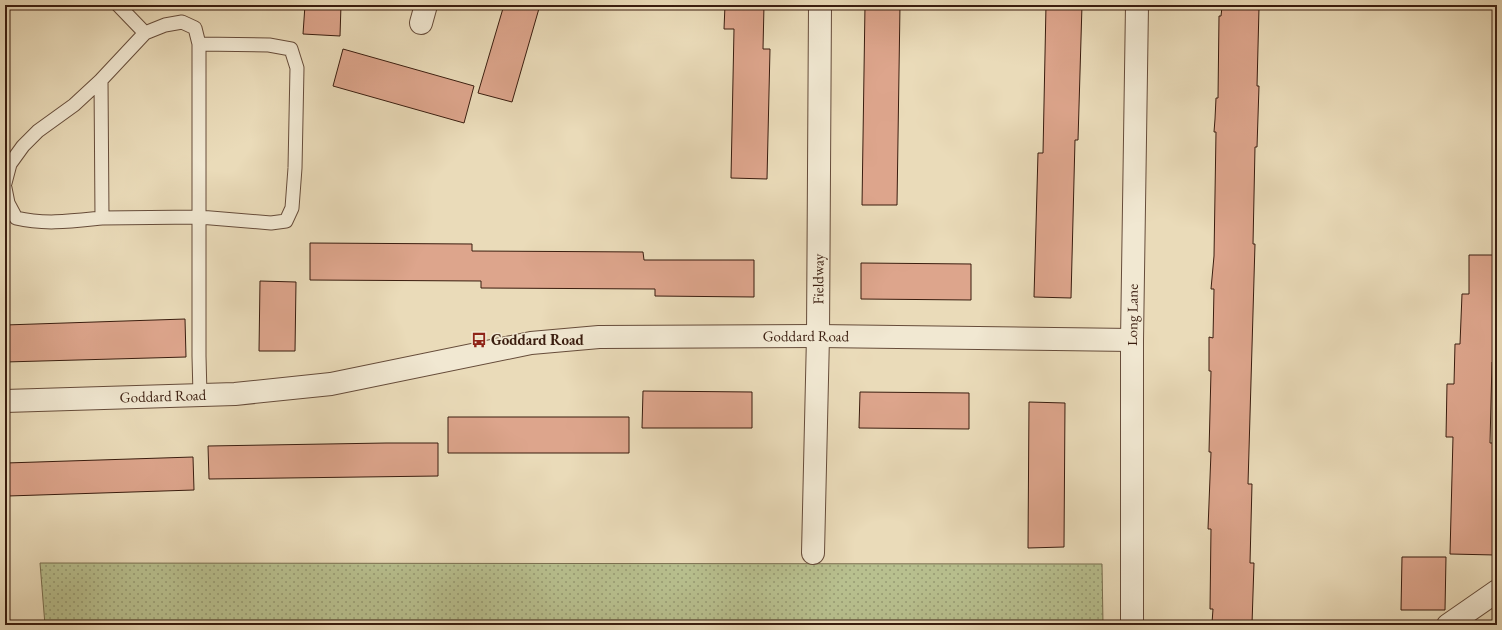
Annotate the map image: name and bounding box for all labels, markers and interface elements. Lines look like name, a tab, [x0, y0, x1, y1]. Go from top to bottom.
street label: Fieldway	[808, 253, 828, 305]
street label: Long Lane	[1122, 284, 1142, 346]
street label: Goddard Road	[763, 326, 850, 345]
place label: Goddard Road	[491, 330, 585, 349]
bus stop icon: Goddard Road	[470, 331, 488, 349]
street label: Goddard Road	[119, 385, 207, 407]

